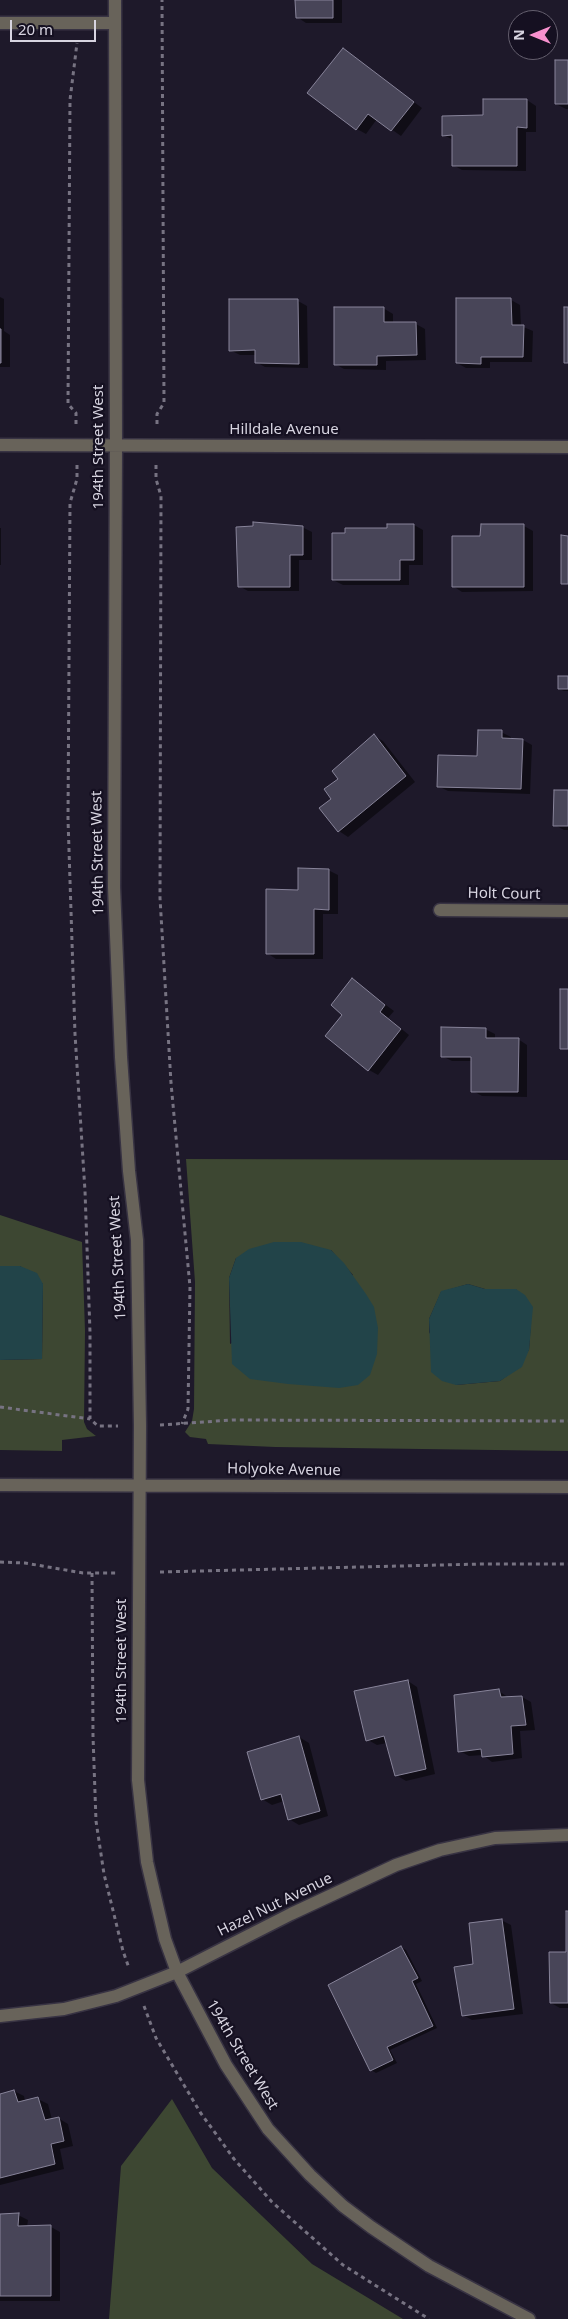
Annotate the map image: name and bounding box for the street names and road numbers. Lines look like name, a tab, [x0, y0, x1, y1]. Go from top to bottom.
street label: 194th Street West	[90, 385, 108, 509]
street label: Hilldale Avenue	[229, 421, 339, 439]
street label: 194th Street West	[88, 790, 108, 916]
street label: Holt Court	[467, 884, 541, 904]
street label: 194th Street West	[106, 1195, 130, 1321]
street label: Holyoke Avenue	[227, 1460, 341, 1480]
street label: 194th Street West	[113, 1599, 131, 1723]
street label: Hazel Nut Avenue	[215, 1869, 335, 1941]
street label: 194th Street West	[202, 1997, 282, 2113]

